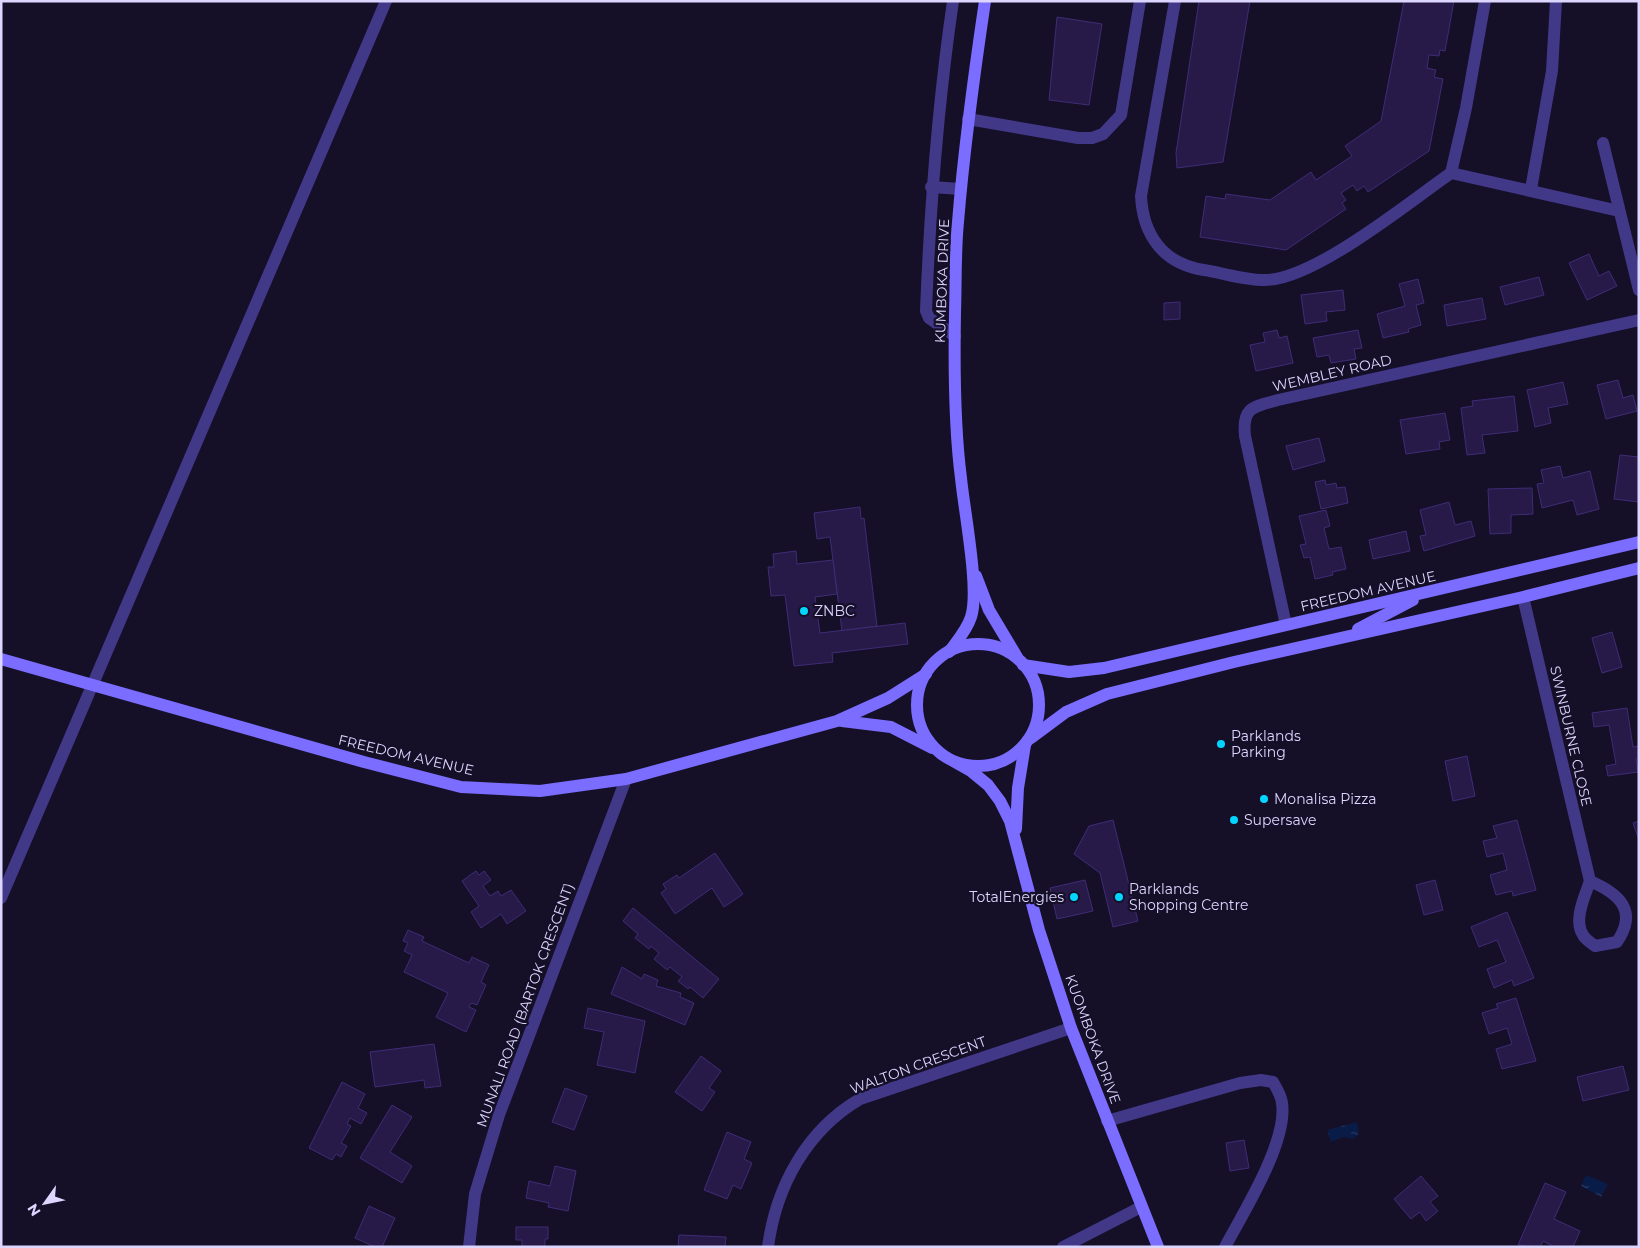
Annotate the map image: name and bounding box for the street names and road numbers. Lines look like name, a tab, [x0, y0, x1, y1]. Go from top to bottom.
street label: KUMBOKA DRIVE	[931, 218, 953, 344]
street label: WEMBLEY ROAD	[1271, 351, 1393, 395]
street label: FREEDOM AVENUE	[1299, 567, 1437, 615]
street label: SWINBURNE CLOSE	[1546, 664, 1596, 808]
street label: FREEDOM AVENUE	[337, 731, 475, 779]
street label: MUNALI ROAD (BARTOK CRESCENT)	[472, 880, 578, 1130]
street label: KUOMBOKA DRIVE	[1061, 972, 1125, 1106]
street label: WALTON CRESCENT	[847, 1032, 989, 1098]

